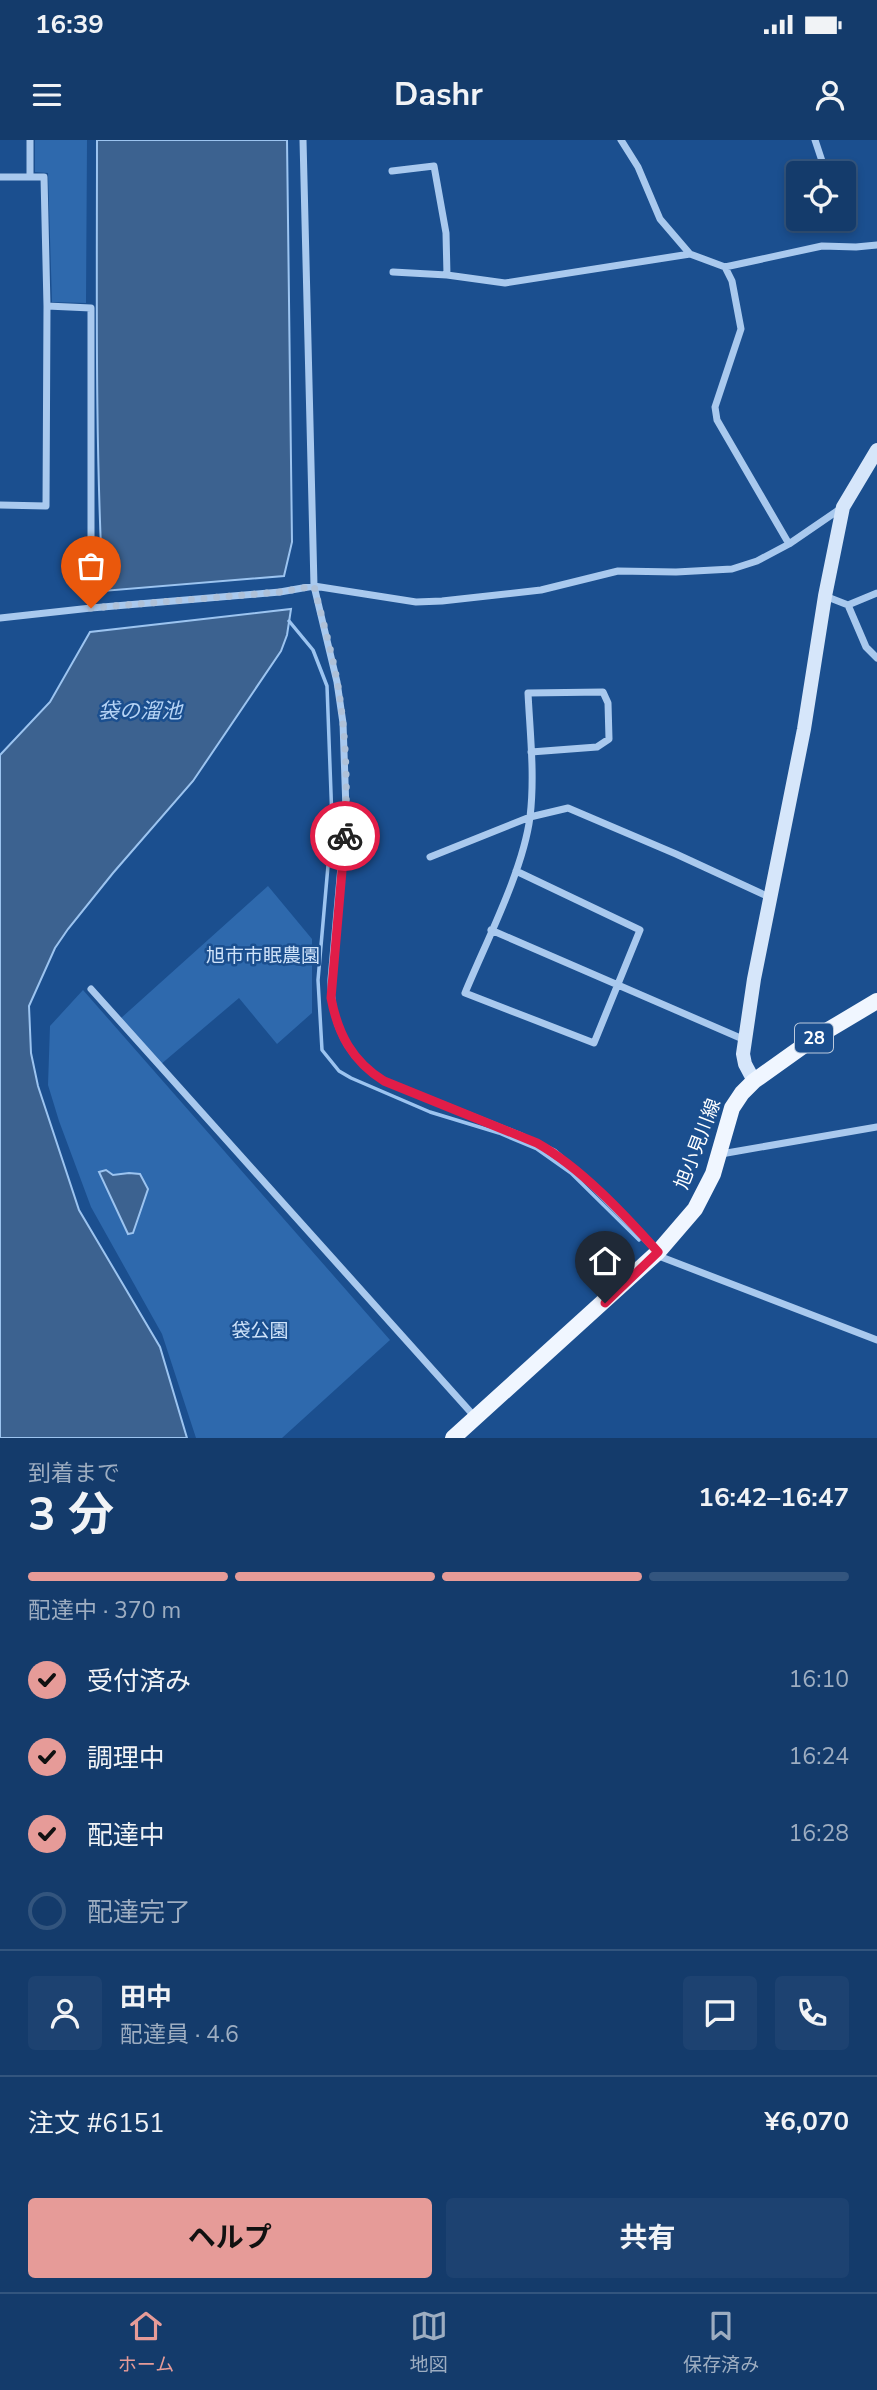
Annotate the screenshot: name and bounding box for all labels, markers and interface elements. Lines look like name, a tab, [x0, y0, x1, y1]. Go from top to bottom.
text: 16:39	[35, 7, 104, 42]
text: Dashr	[394, 73, 483, 116]
icon: menu	[28, 76, 66, 114]
icon: person	[811, 76, 849, 114]
map controls	[786, 161, 856, 231]
button: locate	[786, 161, 856, 231]
pin	[61, 536, 121, 608]
icon: bag	[72, 547, 110, 585]
water label: 袋の溜池	[98, 697, 184, 725]
courier	[310, 801, 380, 871]
icon: bike	[326, 817, 364, 855]
park label: 旭市市眠農園	[206, 943, 320, 969]
road number: 28	[795, 1024, 833, 1052]
street label: 旭小見川線	[669, 1095, 727, 1193]
pin	[575, 1231, 635, 1303]
icon: home	[586, 1242, 624, 1280]
park label: 袋公園	[231, 1318, 289, 1344]
text: 到着まで	[28, 1458, 120, 1489]
text: 16:42–16:47	[698, 1480, 849, 1515]
text: 3 分	[28, 1483, 114, 1546]
text: 配達中 · 370 m	[28, 1595, 181, 1626]
icon: check	[28, 1661, 66, 1699]
text: 受付済み	[87, 1664, 191, 1699]
text: 16:10	[789, 1664, 849, 1695]
icon: check	[28, 1738, 66, 1776]
text: 調理中	[87, 1741, 165, 1776]
text: 16:24	[789, 1741, 849, 1772]
icon: check	[28, 1815, 66, 1853]
text: 配達中	[87, 1818, 165, 1853]
text: 16:28	[789, 1818, 849, 1849]
text: 配達完了	[87, 1895, 191, 1930]
button: person	[28, 1976, 102, 2050]
button: chat	[683, 1976, 757, 2050]
button: phone	[775, 1976, 849, 2050]
text: 田中	[120, 1980, 172, 2015]
text: 配達員 · 4.6	[120, 2019, 239, 2050]
text: ¥6,070	[765, 2104, 849, 2139]
text: 注文 #6151	[28, 2106, 165, 2141]
button: ヘルプ	[28, 2198, 432, 2278]
button: 共有	[446, 2198, 849, 2278]
tab: ホーム	[118, 2307, 174, 2378]
tab: 地図	[410, 2307, 448, 2378]
tab: 保存済み	[683, 2307, 759, 2378]

